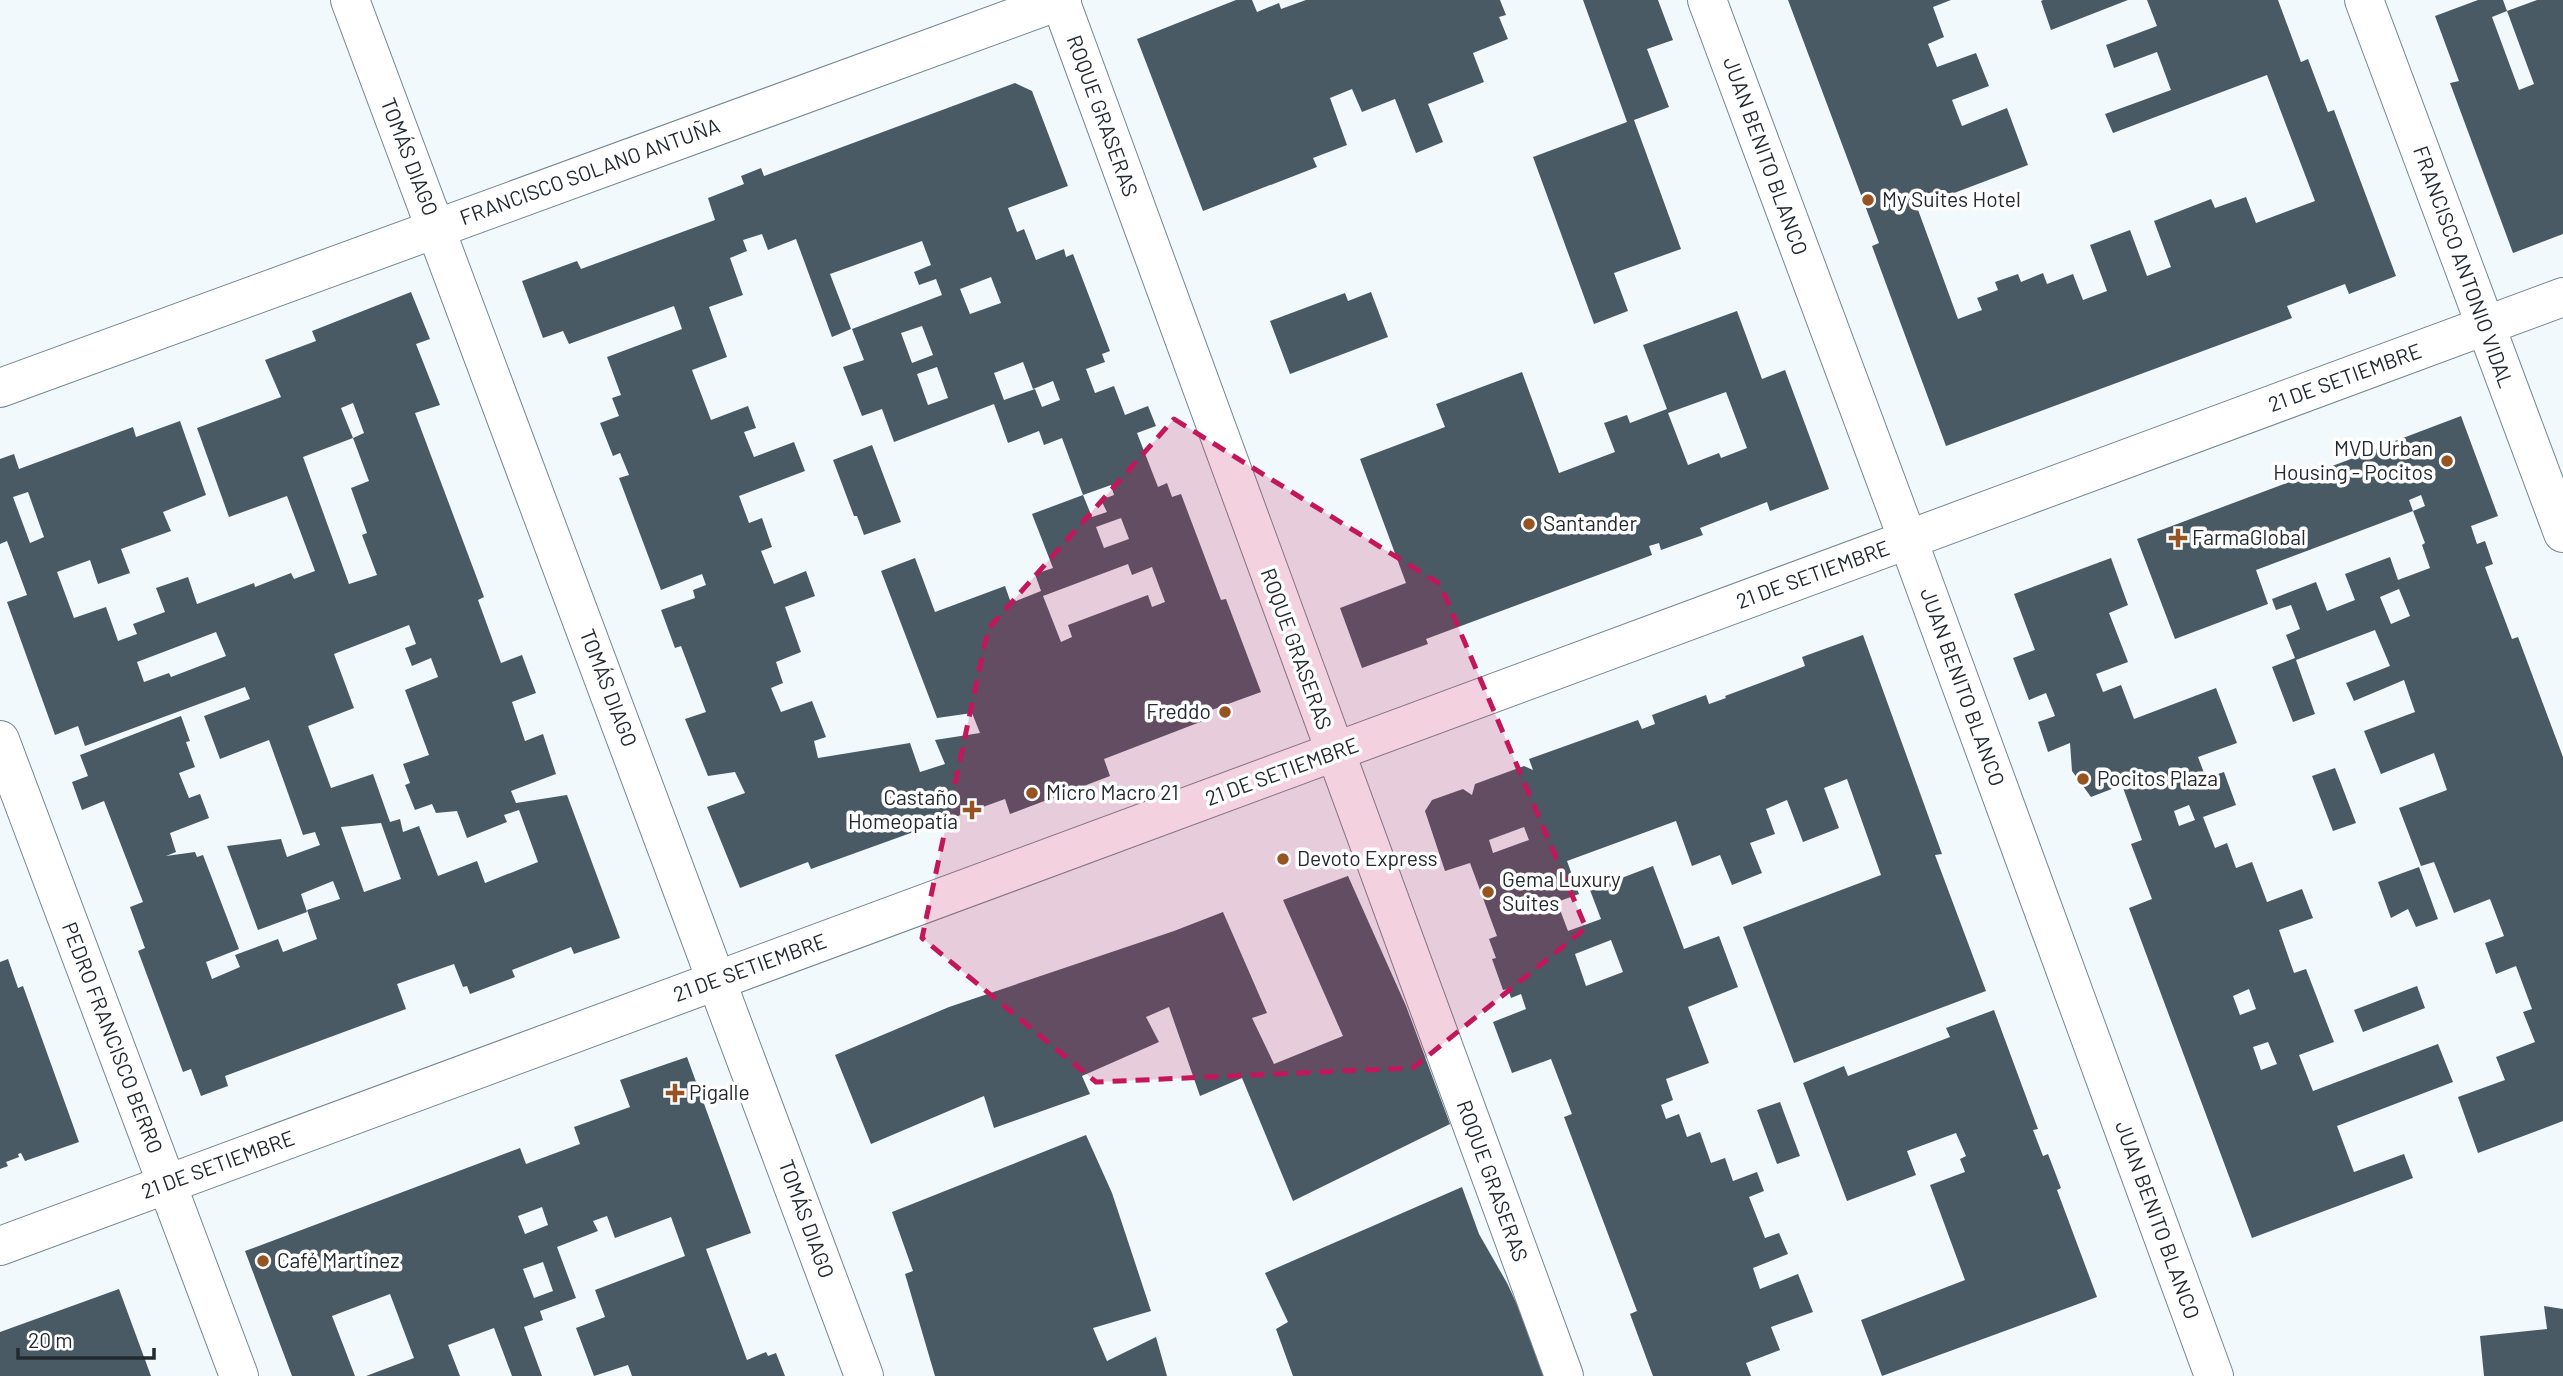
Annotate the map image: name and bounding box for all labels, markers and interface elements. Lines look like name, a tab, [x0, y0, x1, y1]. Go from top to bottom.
street label: ROQUE GRASERAS	[1063, 31, 1144, 200]
street label: JUAN BENITO BLANCO	[1719, 53, 1814, 258]
street label: TOMÁS DIAGO	[376, 94, 444, 219]
street label: FRANCISCO SOLANO ANTUÑA	[456, 112, 723, 229]
street label: FRANCISCO ANTONIO VIDAL	[2409, 142, 2520, 391]
place label: My Suites Hotel	[1882, 186, 2021, 211]
marker: My Suites Hotel	[1860, 192, 1876, 208]
street label: 21 DE SETIEMBRE	[2264, 337, 2425, 416]
place label: MVD Urban Housing - Pocitos	[2273, 435, 2433, 484]
marker: MVD Urban Housing - Pocitos	[2439, 453, 2455, 469]
place label: Santander	[1543, 510, 1637, 535]
marker: Santander	[1521, 516, 1537, 532]
place label: FarmaGlobal	[2192, 524, 2306, 549]
marker: FarmaGlobal	[2170, 530, 2186, 546]
street label: 21 DE SETIEMBRE	[1732, 534, 1893, 613]
street label: ROQUE GRASERAS	[1257, 564, 1338, 733]
street label: JUAN BENITO BLANCO	[1916, 584, 2011, 789]
street label: TOMÁS DIAGO	[575, 625, 643, 750]
place label: Freddo	[1146, 698, 1211, 723]
marker: Freddo	[1217, 704, 1233, 720]
street label: 21 DE SETIEMBRE	[1201, 731, 1362, 810]
place label: Pocitos Plaza	[2097, 765, 2218, 790]
marker: Pocitos Plaza	[2075, 771, 2091, 787]
place label: Micro Macro 21	[1046, 779, 1179, 804]
place label: Castaño Homeopatía	[848, 784, 958, 833]
marker: Micro Macro 21	[1024, 785, 1040, 801]
marker: Castaño Homeopatía	[964, 802, 980, 818]
place label: Devoto Express	[1297, 845, 1438, 870]
marker: Devoto Express	[1275, 851, 1291, 867]
place label: Gema Luxury Suites	[1502, 866, 1621, 915]
marker: Gema Luxury Suites	[1480, 884, 1496, 900]
street label: PEDRO FRANCISCO BERRO	[58, 918, 169, 1157]
street label: 21 DE SETIEMBRE	[669, 927, 830, 1006]
place label: Pigalle	[689, 1079, 750, 1104]
marker: Pigalle	[667, 1085, 683, 1101]
street label: ROQUE GRASERAS	[1453, 1096, 1534, 1265]
street label: JUAN BENITO BLANCO	[2111, 1117, 2206, 1322]
street label: 21 DE SETIEMBRE	[137, 1124, 298, 1203]
street label: TOMÁS DIAGO	[774, 1156, 840, 1281]
place label: Café Martínez	[277, 1247, 400, 1272]
marker: Café Martínez	[255, 1253, 271, 1269]
scale bar	[18, 1316, 154, 1360]
text: 20 m	[28, 1327, 73, 1352]

